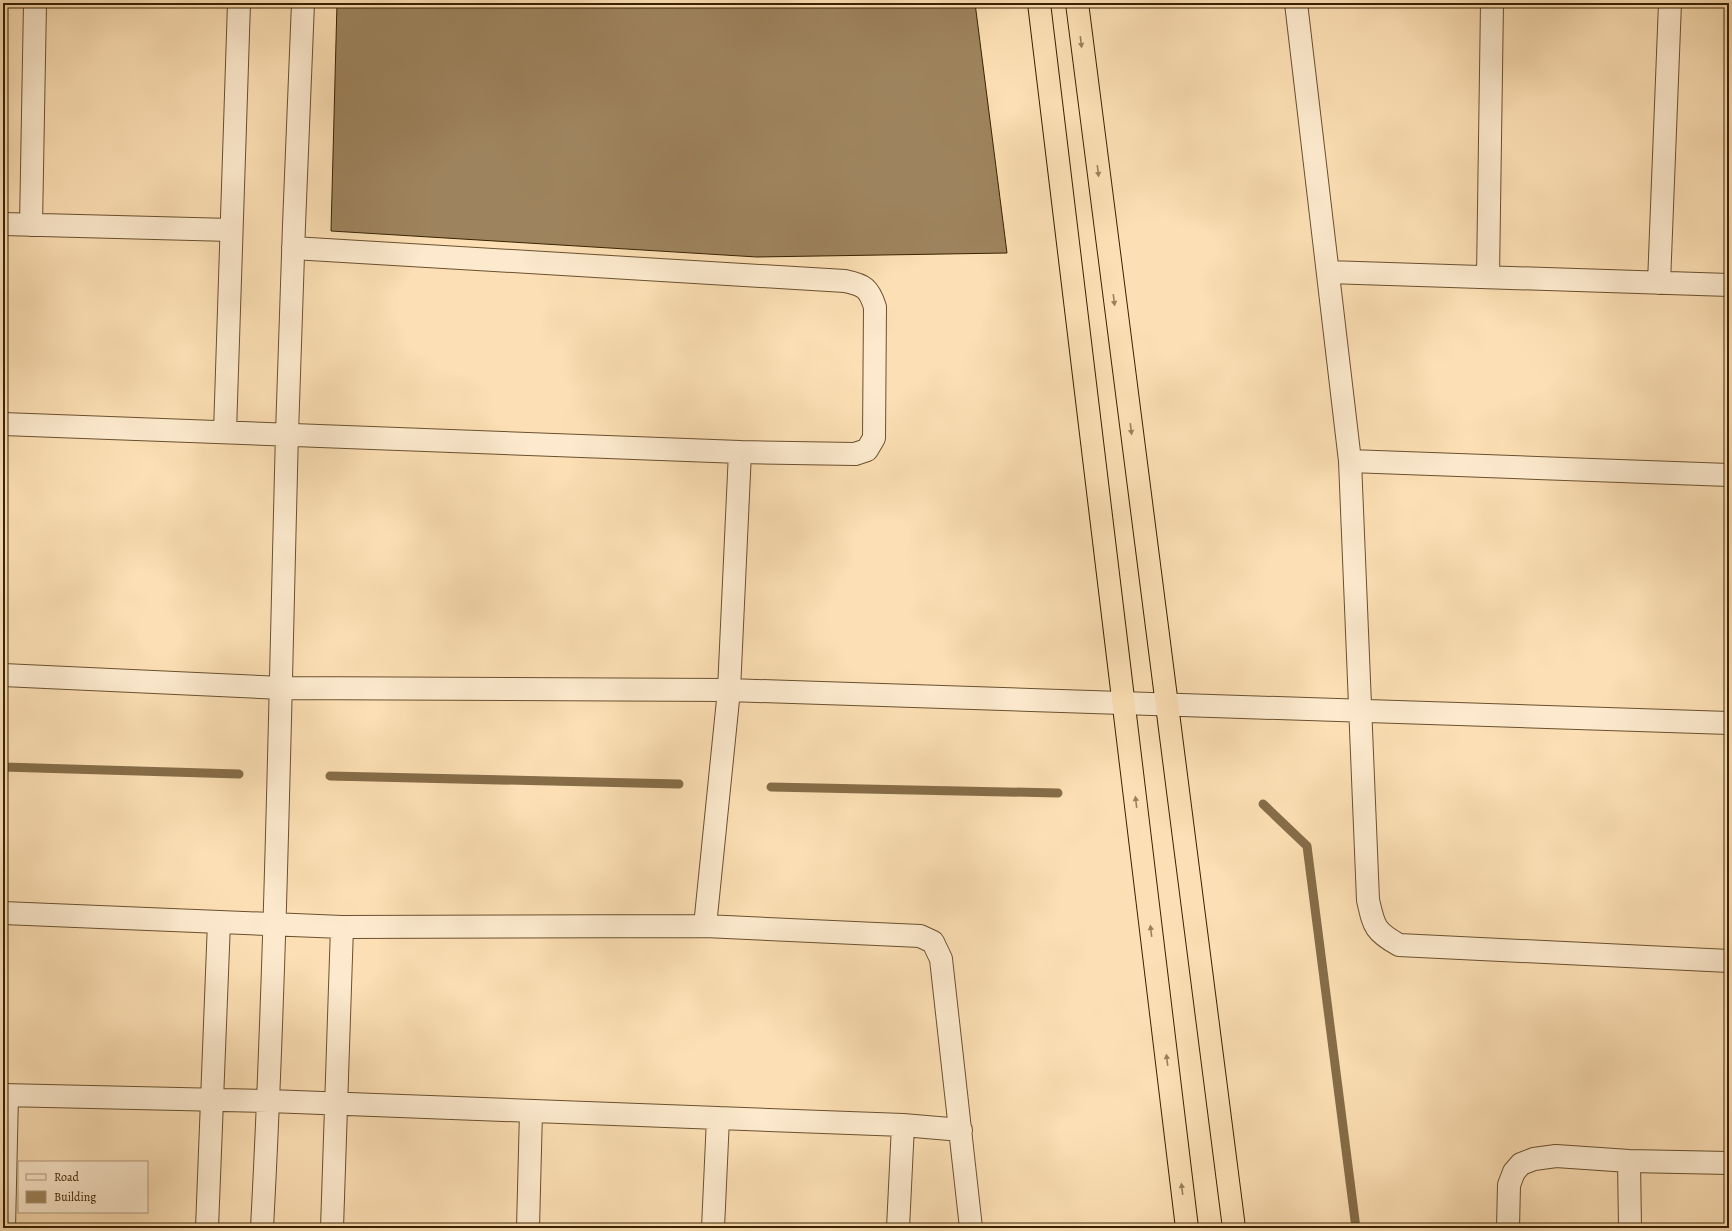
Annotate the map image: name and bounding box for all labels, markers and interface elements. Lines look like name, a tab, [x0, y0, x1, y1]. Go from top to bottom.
one-way arrow	[1078, 36, 1084, 48]
one-way arrow	[1094, 165, 1101, 177]
one-way arrow	[1111, 294, 1117, 306]
one-way arrow	[1128, 423, 1134, 435]
one-way arrow	[1133, 796, 1139, 808]
one-way arrow	[1148, 925, 1155, 937]
one-way arrow	[1164, 1054, 1170, 1066]
legend	[18, 1161, 148, 1213]
text: Road	[54, 1169, 80, 1185]
one-way arrow	[1179, 1183, 1185, 1195]
text: Building	[54, 1189, 96, 1205]

